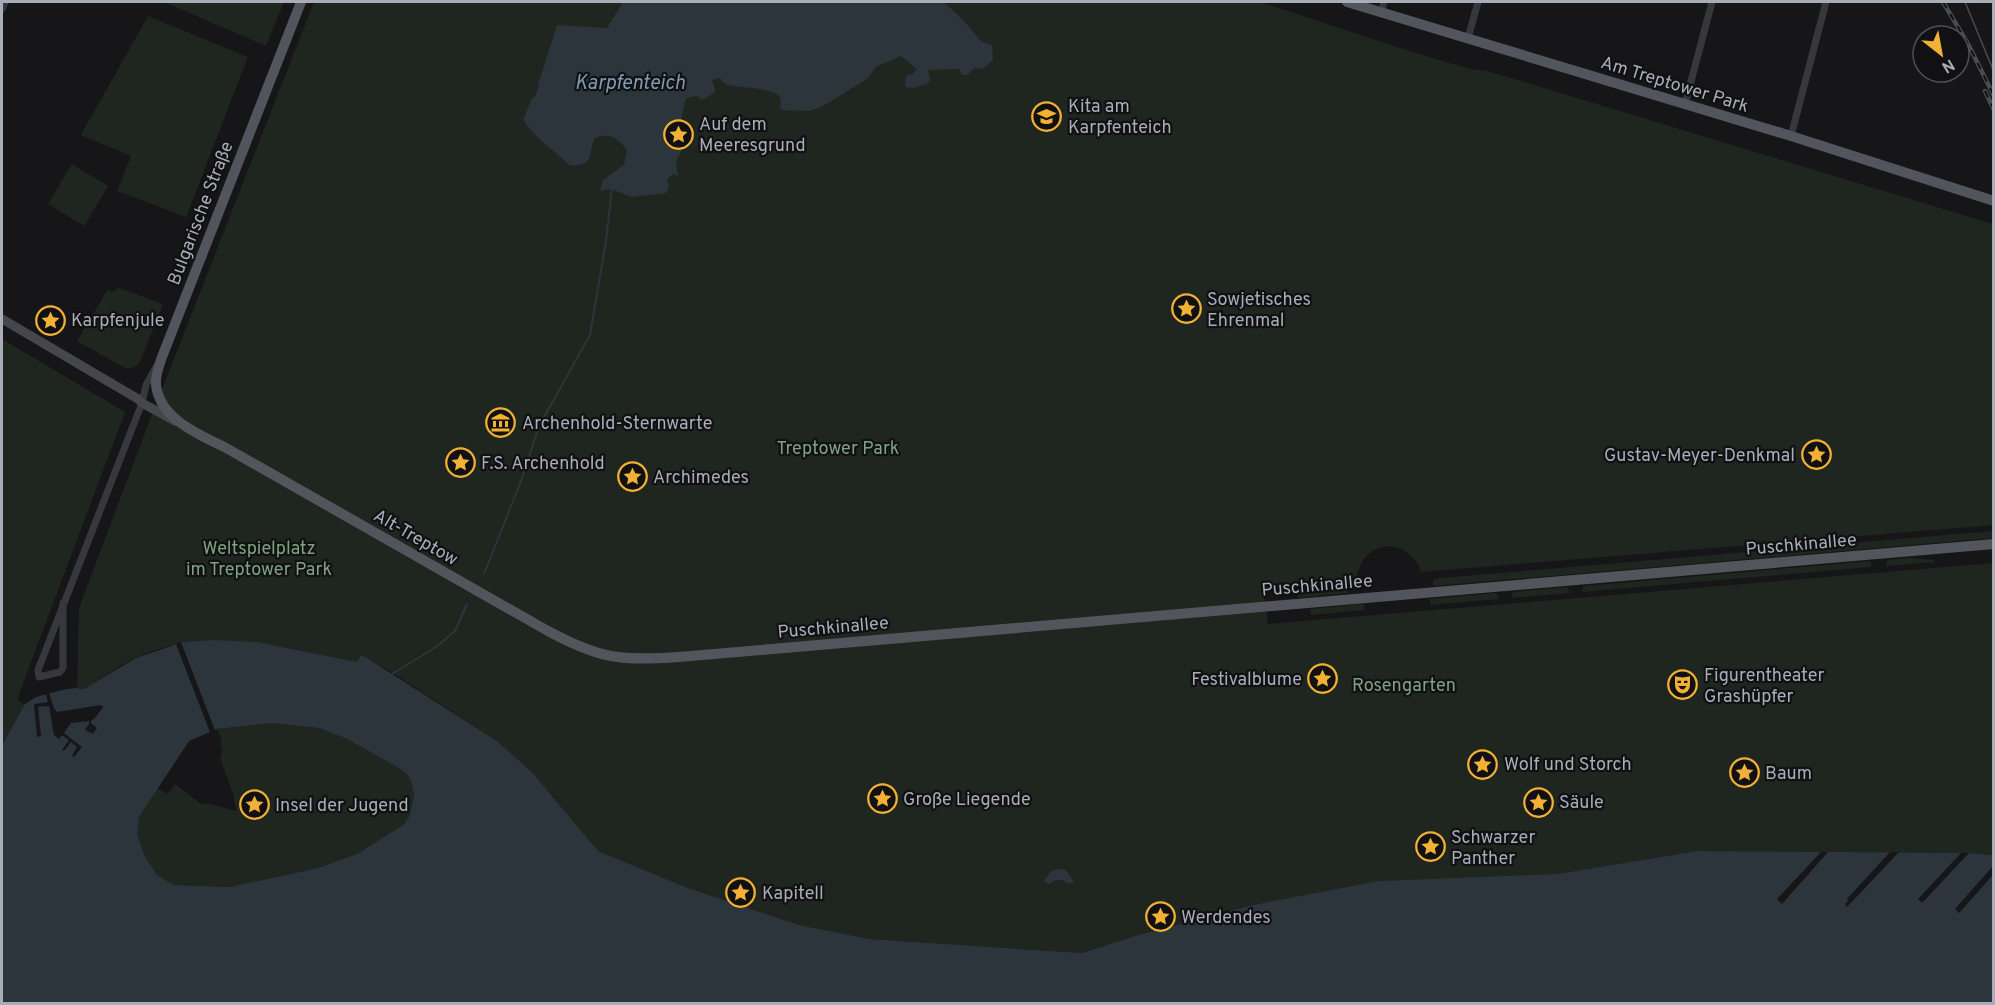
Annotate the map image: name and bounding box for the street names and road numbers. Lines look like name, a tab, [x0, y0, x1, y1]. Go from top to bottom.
street label: Am Treptower Park	[1598, 52, 1751, 119]
street label: Bulgarische Straße	[163, 138, 239, 289]
street label: Alt-Treptow	[369, 505, 462, 572]
street label: Puschkinallee	[1745, 529, 1858, 562]
street label: Puschkinallee	[1261, 570, 1374, 603]
street label: Puschkinallee	[777, 612, 890, 645]

